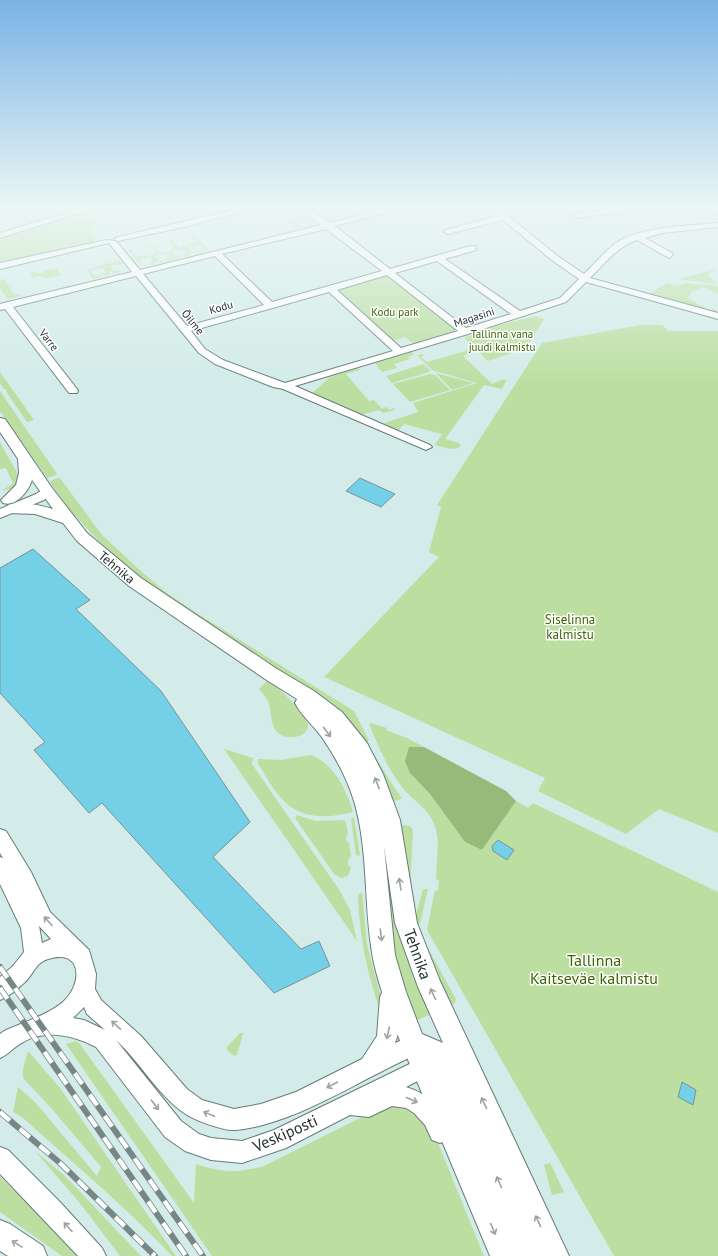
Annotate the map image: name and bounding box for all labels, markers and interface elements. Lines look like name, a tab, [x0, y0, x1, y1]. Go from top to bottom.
street label: Kodu	[208, 297, 234, 317]
street label: Magasini	[452, 304, 496, 330]
park label: Kodu park	[371, 305, 419, 319]
street label: Õilme	[179, 307, 208, 338]
street label: Varre	[35, 325, 62, 354]
park label: Tallinna vana juudi kalmistu	[469, 327, 535, 354]
street label: Tehnika	[95, 547, 138, 588]
park label: Siselinna kalmistu	[545, 611, 595, 643]
one-way arrow	[323, 726, 332, 737]
one-way arrow	[372, 778, 380, 790]
one-way arrow	[396, 878, 404, 891]
one-way arrow	[43, 916, 52, 926]
street label: Tehnika	[400, 926, 436, 982]
one-way arrow	[377, 928, 385, 941]
park label: Tallinna Kaitseväe kalmistu	[530, 950, 658, 988]
one-way arrow	[429, 988, 436, 1000]
one-way arrow	[111, 1021, 121, 1030]
one-way arrow	[384, 1026, 392, 1039]
one-way arrow	[326, 1082, 338, 1089]
one-way arrow	[405, 1097, 417, 1104]
one-way arrow	[480, 1097, 487, 1109]
one-way arrow	[151, 1099, 159, 1110]
one-way arrow	[204, 1110, 216, 1117]
street label: Veskiposti	[249, 1110, 320, 1157]
one-way arrow	[495, 1177, 502, 1189]
one-way arrow	[534, 1215, 541, 1227]
one-way arrow	[63, 1222, 73, 1232]
one-way arrow	[489, 1223, 497, 1235]
one-way arrow	[12, 1240, 23, 1248]

